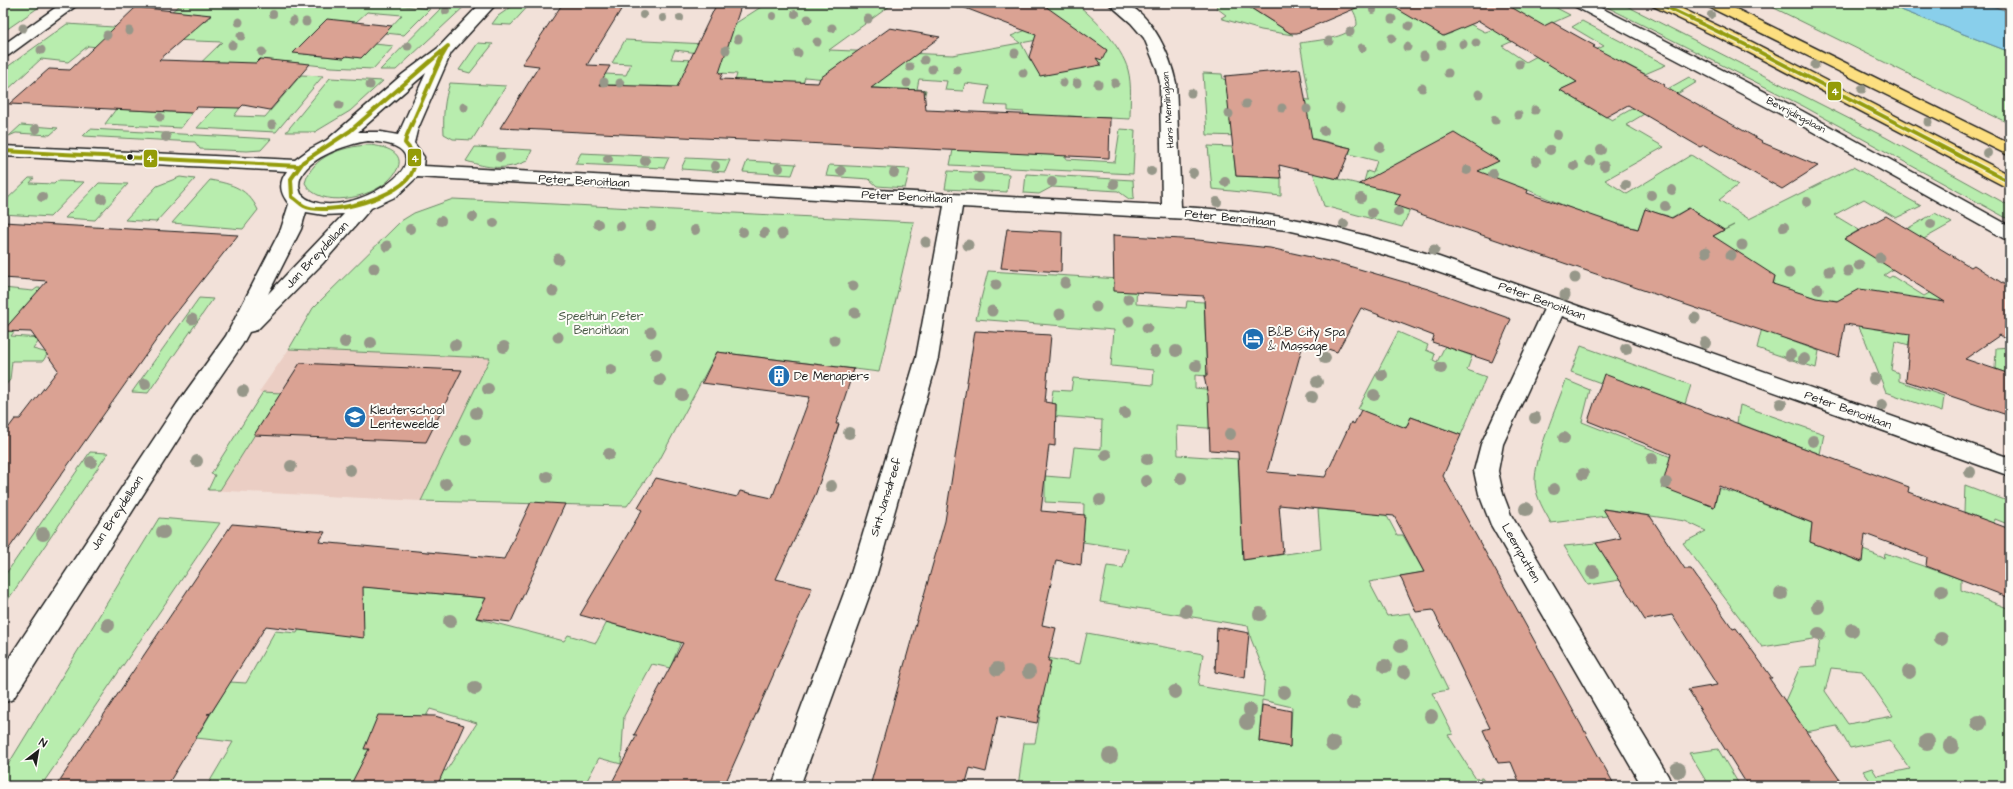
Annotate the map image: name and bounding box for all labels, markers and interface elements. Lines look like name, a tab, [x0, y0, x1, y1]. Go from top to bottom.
street label: Hans Memlinglaan	[1158, 71, 1179, 149]
line badge: 4	[1827, 81, 1842, 101]
text: 4	[1831, 84, 1839, 99]
street label: Bevrijdingslaan	[1764, 94, 1828, 137]
line badge: 4	[407, 148, 422, 167]
line badge: 4	[143, 149, 158, 168]
text: 4	[146, 151, 154, 166]
text: 4	[411, 151, 419, 166]
unlabelled marker	[125, 152, 135, 162]
street label: Peter Benoitlaan	[538, 170, 630, 192]
street label: Peter Benoitlaan	[861, 186, 953, 208]
street label: Peter Benoitlaan	[1184, 205, 1276, 231]
street label: Jan Breydellaan	[281, 218, 353, 293]
street label: Peter Benoitlaan	[1496, 277, 1588, 325]
park label: Speeltuin Peter Benoitlaan	[559, 308, 644, 339]
place label: B&B City Spa & Massage	[1268, 324, 1345, 356]
hotel icon: B&B City Spa & Massage	[1240, 326, 1266, 352]
building icon: De Menapiers	[766, 363, 792, 389]
place label: De Menapiers	[794, 368, 869, 385]
street label: Peter Benoitlaan	[1802, 386, 1894, 434]
place label: Kleuterschool Lenteweelde	[370, 402, 445, 433]
school or university icon: Kleuterschool Lenteweelde	[342, 404, 368, 430]
street label: Sint-Jansdreef	[866, 455, 906, 538]
street label: Jan Breydellaan	[86, 472, 148, 554]
street label: Leemputten	[1497, 520, 1545, 586]
north arrow	[18, 731, 58, 771]
text: N	[36, 735, 50, 751]

